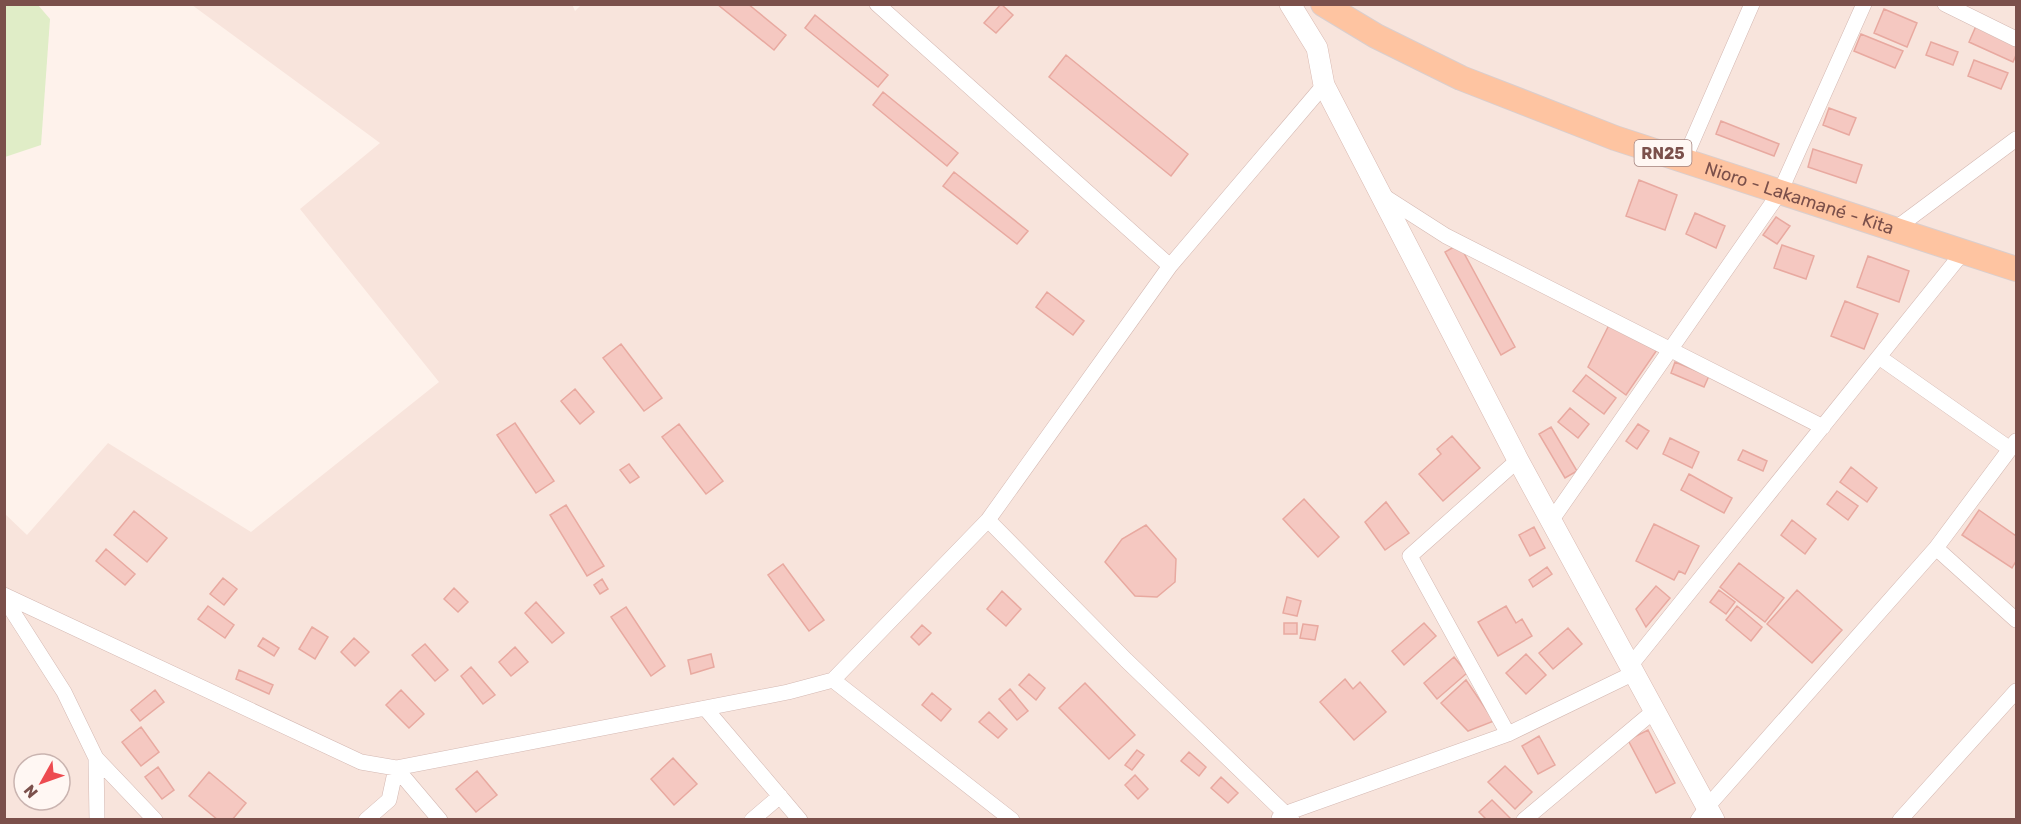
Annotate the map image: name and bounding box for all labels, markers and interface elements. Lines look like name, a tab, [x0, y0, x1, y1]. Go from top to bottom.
road number: RN25	[1634, 140, 1692, 166]
street label: Nioro - Lakamané - Kita	[1702, 157, 1897, 239]
north arrow	[12, 752, 72, 812]
text: N	[20, 781, 42, 802]

